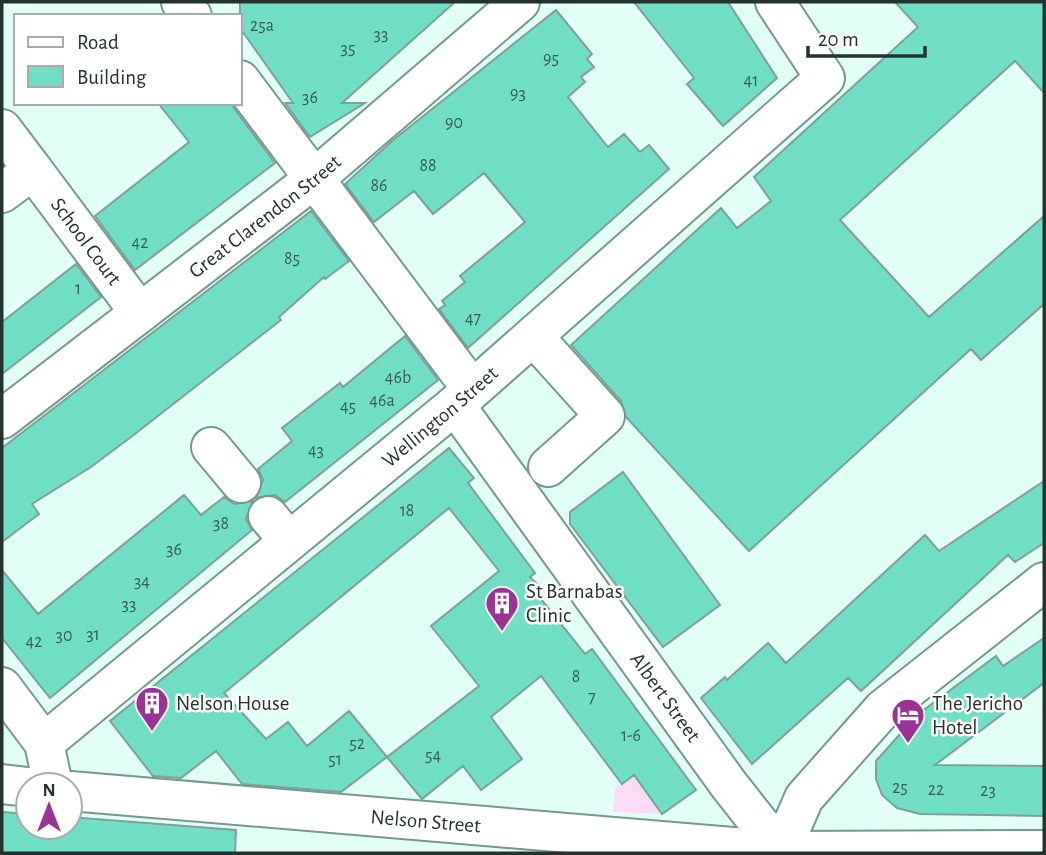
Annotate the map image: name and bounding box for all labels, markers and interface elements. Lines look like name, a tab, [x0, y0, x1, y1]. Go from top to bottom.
legend	[14, 14, 242, 105]
scale bar	[808, 14, 925, 58]
house number: 25a	[250, 17, 274, 35]
house number: 33	[374, 26, 388, 44]
text: 20 m	[818, 29, 859, 50]
text: Road	[77, 32, 119, 53]
house number: 35	[341, 40, 355, 58]
house number: 95	[543, 50, 559, 68]
text: Building	[77, 67, 147, 88]
house number: 41	[744, 72, 758, 90]
house number: 93	[510, 85, 526, 103]
house number: 36	[302, 89, 318, 107]
house number: 90	[445, 114, 463, 132]
street label: Great Clarendon Street	[185, 151, 345, 282]
house number: 88	[419, 157, 437, 175]
house number: 86	[371, 177, 388, 195]
street label: School Court	[47, 194, 125, 289]
house number: 42	[132, 234, 148, 252]
house number: 85	[284, 250, 300, 268]
house number: 1	[75, 280, 81, 298]
house number: 47	[465, 310, 481, 328]
street label: Wellington Street	[378, 362, 502, 472]
house number: 46b	[385, 369, 411, 387]
house number: 46a	[369, 392, 395, 410]
house number: 45	[340, 398, 356, 416]
house number: 43	[308, 442, 324, 460]
house number: 18	[400, 502, 414, 520]
house number: 38	[213, 515, 229, 533]
house number: 36	[166, 541, 182, 559]
house number: 34	[134, 573, 150, 591]
place label: St Barnabas Clinic	[526, 581, 622, 626]
building icon: St Barnabas Clinic	[483, 584, 521, 633]
house number: 33	[122, 596, 136, 614]
house number: 31	[86, 626, 100, 644]
house number: 30	[56, 627, 72, 645]
house number: 42	[26, 633, 42, 651]
street label: Albert Street	[626, 649, 704, 746]
house number: 8	[572, 668, 580, 686]
building icon: Nelson House	[133, 684, 171, 733]
house number: 7	[588, 689, 596, 707]
place label: Nelson House	[176, 693, 289, 714]
place label: The Jericho Hotel	[932, 693, 1023, 738]
hotel icon: The Jericho Hotel	[889, 696, 927, 745]
house number: 1-6	[621, 727, 641, 745]
house number: 52	[349, 735, 365, 753]
house number: 54	[425, 747, 441, 765]
house number: 51	[328, 751, 342, 769]
north arrow	[14, 771, 84, 841]
house number: 25	[892, 779, 908, 797]
text: N	[42, 781, 56, 800]
house number: 22	[928, 781, 944, 799]
house number: 23	[980, 782, 996, 800]
street label: Nelson Street	[370, 806, 482, 837]

